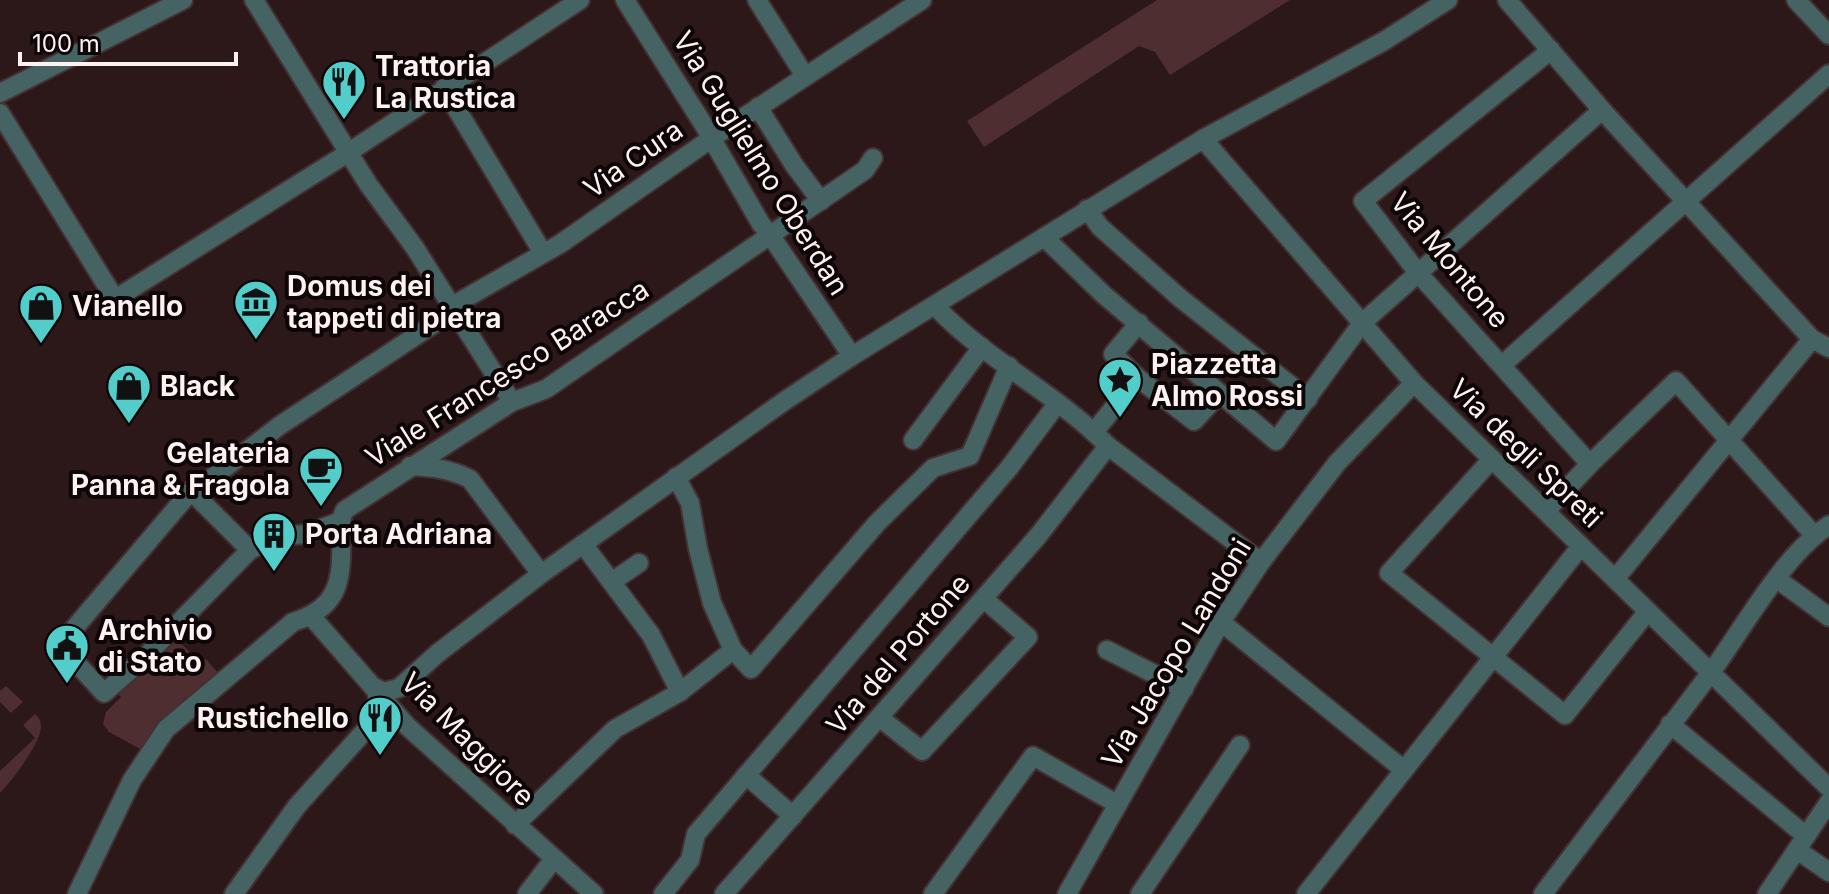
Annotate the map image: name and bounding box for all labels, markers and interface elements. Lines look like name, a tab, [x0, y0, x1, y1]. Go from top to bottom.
scale bar	[20, 16, 236, 66]
street label: Via Guglielmo Oberdan	[666, 25, 856, 301]
text: 100 m	[32, 29, 100, 58]
place label: Trattoria La Rustica	[375, 49, 516, 115]
restaurant icon: Trattoria La Rustica	[320, 58, 368, 121]
street label: Via Cura	[577, 113, 689, 205]
street label: Via Montone	[1383, 185, 1517, 335]
place label: Domus dei tappeti di pietra	[287, 269, 501, 335]
street label: Viale Francesco Baracca	[359, 272, 655, 474]
museum icon: Domus dei tappeti di pietra	[232, 278, 280, 341]
shop icon: Vianello	[17, 282, 65, 345]
place label: Vianello	[72, 289, 183, 323]
place label: Piazzetta Almo Rossi	[1151, 347, 1303, 413]
place icon: Piazzetta Almo Rossi	[1096, 356, 1144, 419]
shop icon: Black	[105, 362, 153, 425]
place label: Black	[160, 369, 236, 403]
street label: Via degli Spreti	[1443, 372, 1609, 534]
place label: Gelateria Panna & Fragola	[71, 436, 290, 502]
cafe icon: Gelateria Panna & Fragola	[297, 445, 345, 508]
building icon: Porta Adriana	[250, 510, 298, 573]
place label: Porta Adriana	[305, 517, 492, 551]
street label: Via Jacopo Landoni	[1094, 532, 1258, 774]
street label: Via del Portone	[819, 567, 977, 741]
place label: Archivio di Stato	[98, 613, 213, 679]
public building icon: Archivio di Stato	[43, 622, 91, 685]
street label: Via Maggiore	[394, 665, 542, 813]
restaurant icon: Rustichello	[356, 694, 404, 757]
place label: Rustichello	[197, 701, 349, 735]

